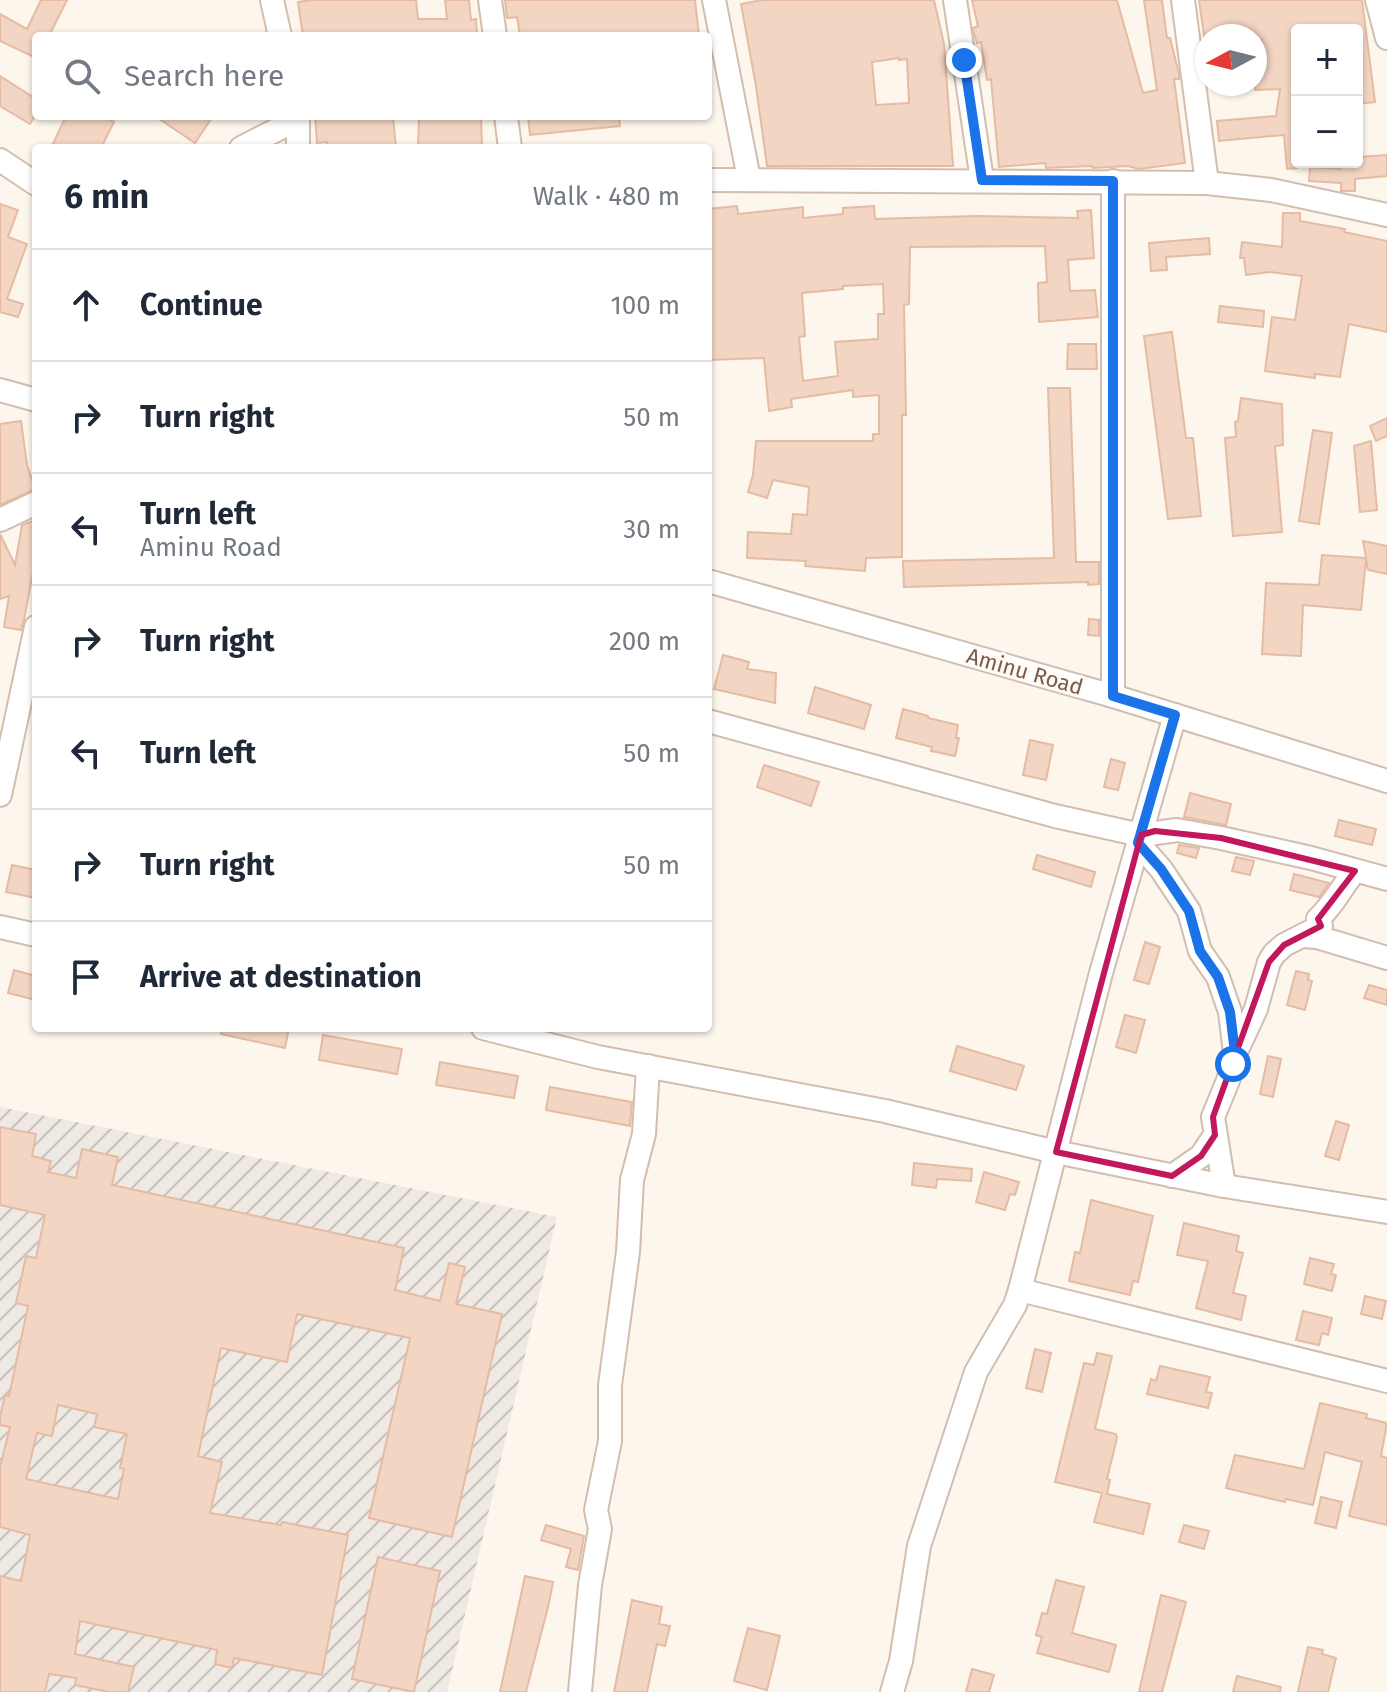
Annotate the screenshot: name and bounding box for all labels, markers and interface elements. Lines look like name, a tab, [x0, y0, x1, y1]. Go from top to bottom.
north arrow	[1195, 24, 1267, 96]
map controls	[1291, 24, 1363, 168]
button: +	[1291, 24, 1363, 96]
search box	[32, 32, 712, 120]
route end	[946, 42, 982, 78]
icon: search	[60, 54, 104, 98]
text: Search here	[124, 58, 284, 94]
button: −	[1291, 96, 1363, 168]
text: 6 min	[64, 176, 149, 217]
text: Walk · 480 m	[533, 181, 680, 212]
icon: ahead	[64, 283, 108, 327]
text: Continue	[140, 287, 263, 323]
text: 100 m	[611, 290, 680, 321]
icon: right	[64, 395, 108, 439]
text: Turn right	[140, 399, 275, 435]
text: 50 m	[623, 402, 680, 433]
text: Turn left	[140, 496, 256, 532]
icon: left	[64, 507, 108, 551]
text: 30 m	[623, 514, 680, 545]
text: Aminu Road	[140, 532, 282, 563]
icon: right	[64, 619, 108, 663]
text: Turn right	[140, 623, 275, 659]
text: 200 m	[609, 626, 680, 657]
street label: Aminu Road	[963, 642, 1086, 701]
icon: left	[64, 731, 108, 775]
text: Turn left	[140, 735, 256, 771]
text: 50 m	[623, 738, 680, 769]
icon: right	[64, 843, 108, 887]
text: Turn right	[140, 847, 275, 883]
text: 50 m	[623, 850, 680, 881]
icon: arrive	[64, 955, 108, 999]
text: Arrive at destination	[140, 959, 422, 995]
route start	[1215, 1046, 1251, 1082]

